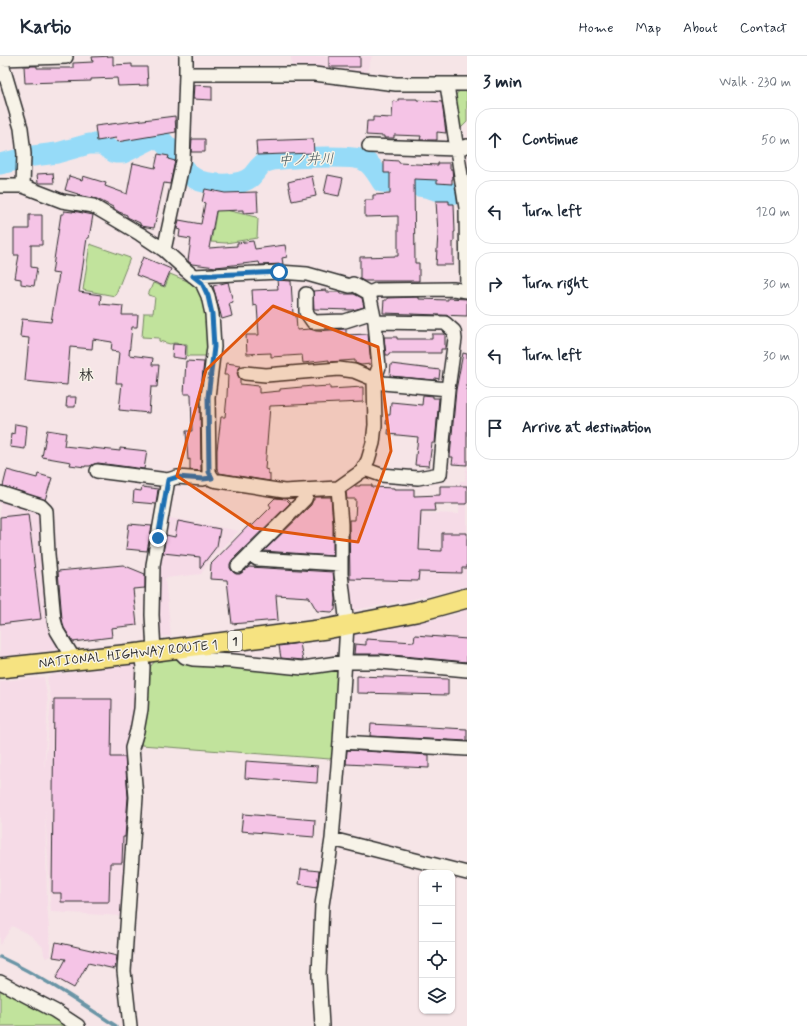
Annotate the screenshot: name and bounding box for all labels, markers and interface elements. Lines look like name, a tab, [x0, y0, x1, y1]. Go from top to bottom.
text: Kartio	[20, 15, 71, 40]
text: Home	[579, 19, 613, 37]
text: Map	[635, 19, 661, 37]
text: About	[683, 19, 718, 37]
text: Contact	[740, 19, 787, 37]
text: 3 min	[483, 71, 522, 93]
text: Walk · 230 m	[719, 74, 791, 91]
icon: ahead	[484, 129, 506, 151]
text: Continue	[522, 130, 578, 150]
text: 50 m	[761, 132, 790, 149]
water label: 中ノ井川	[278, 150, 334, 170]
icon: left	[484, 201, 506, 223]
text: Turn left	[522, 202, 582, 222]
text: 120 m	[756, 204, 790, 221]
route start	[270, 263, 288, 281]
icon: right	[484, 273, 506, 295]
text: Turn right	[522, 274, 589, 294]
text: 30 m	[763, 276, 790, 293]
icon: left	[484, 345, 506, 367]
text: Turn left	[522, 346, 582, 366]
text: 30 m	[763, 348, 790, 365]
district label: 林	[78, 366, 94, 386]
icon: arrive	[484, 417, 506, 439]
text: Arrive at destination	[522, 418, 651, 438]
route end	[149, 529, 167, 547]
road number: 1	[228, 631, 242, 651]
street label: NATIONAL HIGHWAY ROUTE 1	[38, 637, 219, 672]
map controls	[419, 870, 455, 1014]
button: +	[419, 870, 455, 906]
button: −	[419, 906, 455, 942]
button: locate	[419, 942, 455, 978]
button: layers	[419, 978, 455, 1014]

